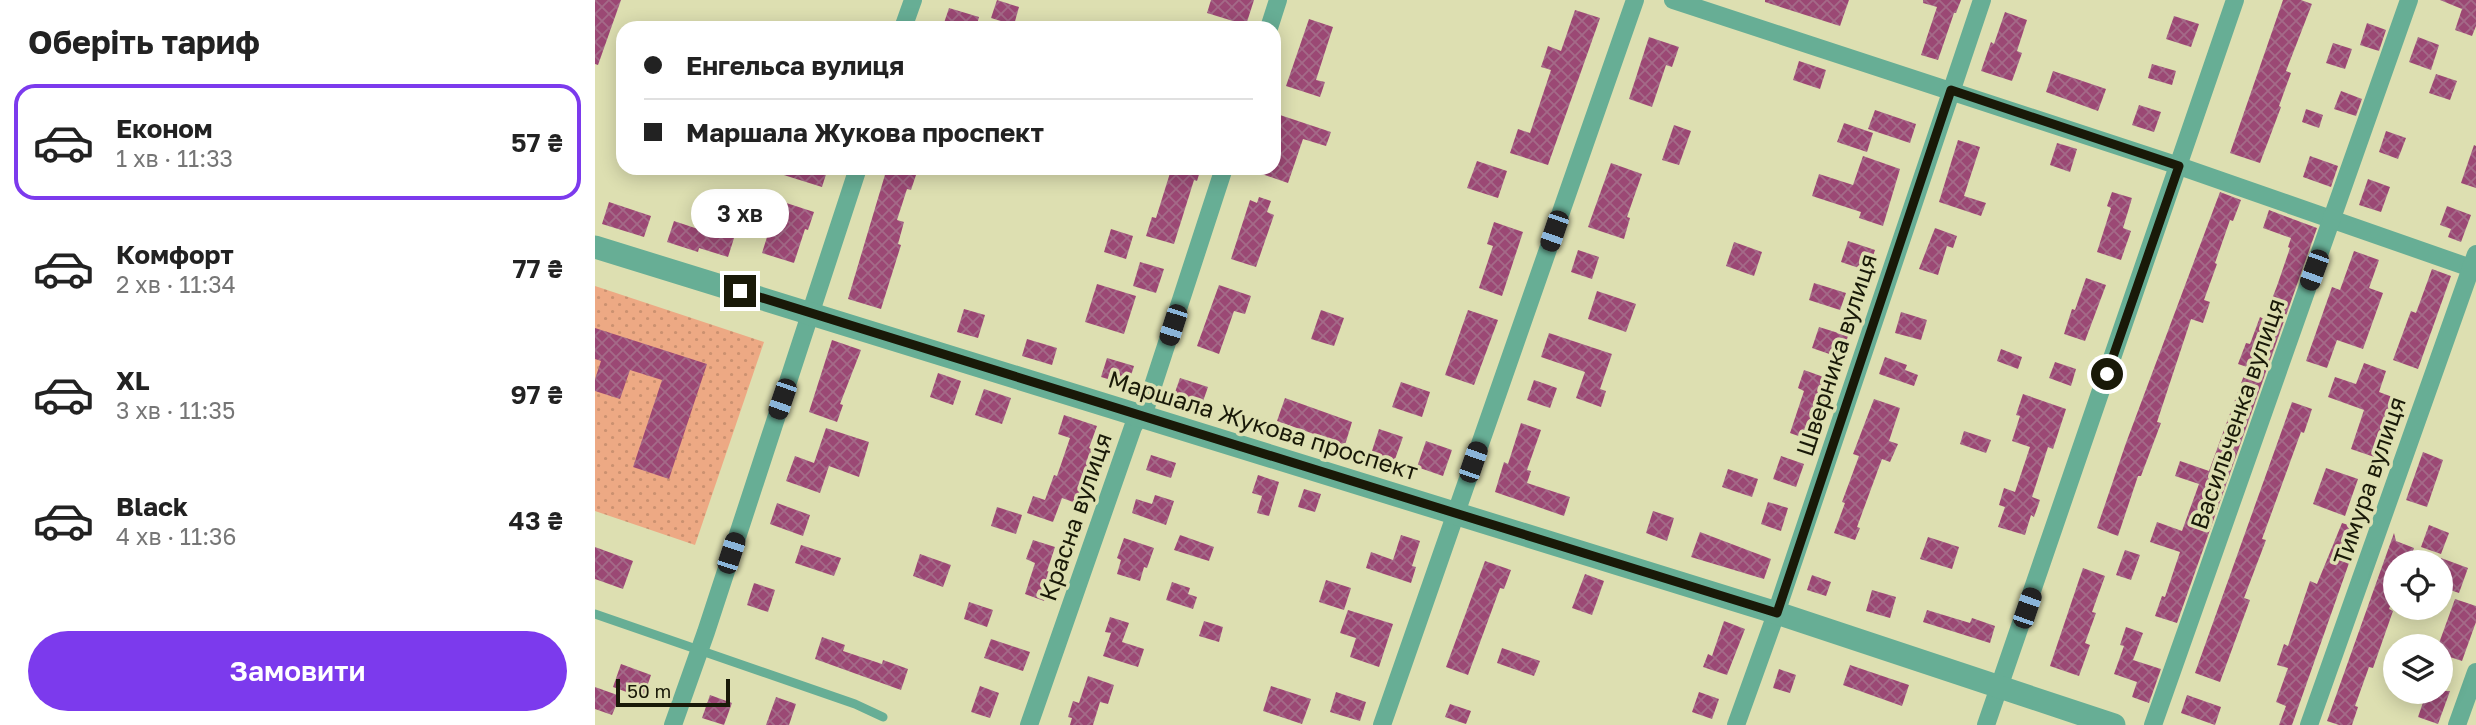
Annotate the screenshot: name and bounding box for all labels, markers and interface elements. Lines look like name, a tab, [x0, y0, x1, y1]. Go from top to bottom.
text: Оберіть тариф	[28, 23, 260, 61]
text: Енгельса вулиця	[686, 50, 904, 81]
icon: car	[32, 111, 95, 174]
text: Економ	[116, 113, 213, 144]
text: Маршала Жукова проспект	[686, 117, 1044, 148]
text: 57 ₴	[511, 127, 563, 158]
text: 1 хв · 11:33	[116, 144, 233, 172]
callout: 3 хв	[691, 190, 789, 238]
text: 3 хв	[717, 199, 763, 227]
car	[1538, 208, 1571, 254]
icon: car	[32, 237, 95, 300]
text: Комфорт	[116, 239, 234, 270]
car	[2297, 247, 2332, 293]
street label: Шверника вулиця	[1789, 250, 1882, 460]
text: 77 ₴	[513, 253, 563, 284]
text: 2 хв · 11:34	[116, 270, 236, 298]
route end	[724, 275, 756, 307]
street label: Васильченка вулиця	[2183, 294, 2290, 533]
car	[1157, 302, 1190, 348]
route start	[2091, 358, 2123, 390]
icon: car	[32, 363, 95, 426]
street label: Маршала Жукова проспект	[1105, 364, 1422, 486]
text: XL	[116, 365, 150, 396]
car	[766, 376, 799, 422]
text: 97 ₴	[510, 379, 563, 410]
street label: Тимура вулиця	[2326, 393, 2411, 568]
text: 3 хв · 11:35	[116, 396, 235, 424]
street label: Красна вулиця	[1032, 429, 1117, 604]
car	[1457, 439, 1490, 485]
icon: car	[32, 489, 95, 552]
text: Black	[116, 491, 188, 522]
text: 43 ₴	[509, 505, 563, 536]
text: 4 хв · 11:36	[116, 522, 236, 550]
car	[715, 530, 748, 576]
map controls	[2383, 550, 2453, 704]
button: locate	[2383, 550, 2453, 620]
car	[2011, 585, 2044, 631]
button: Замовити	[28, 631, 567, 711]
button: layers	[2383, 634, 2453, 704]
scale bar	[616, 676, 730, 708]
text: 50 m	[627, 679, 671, 702]

